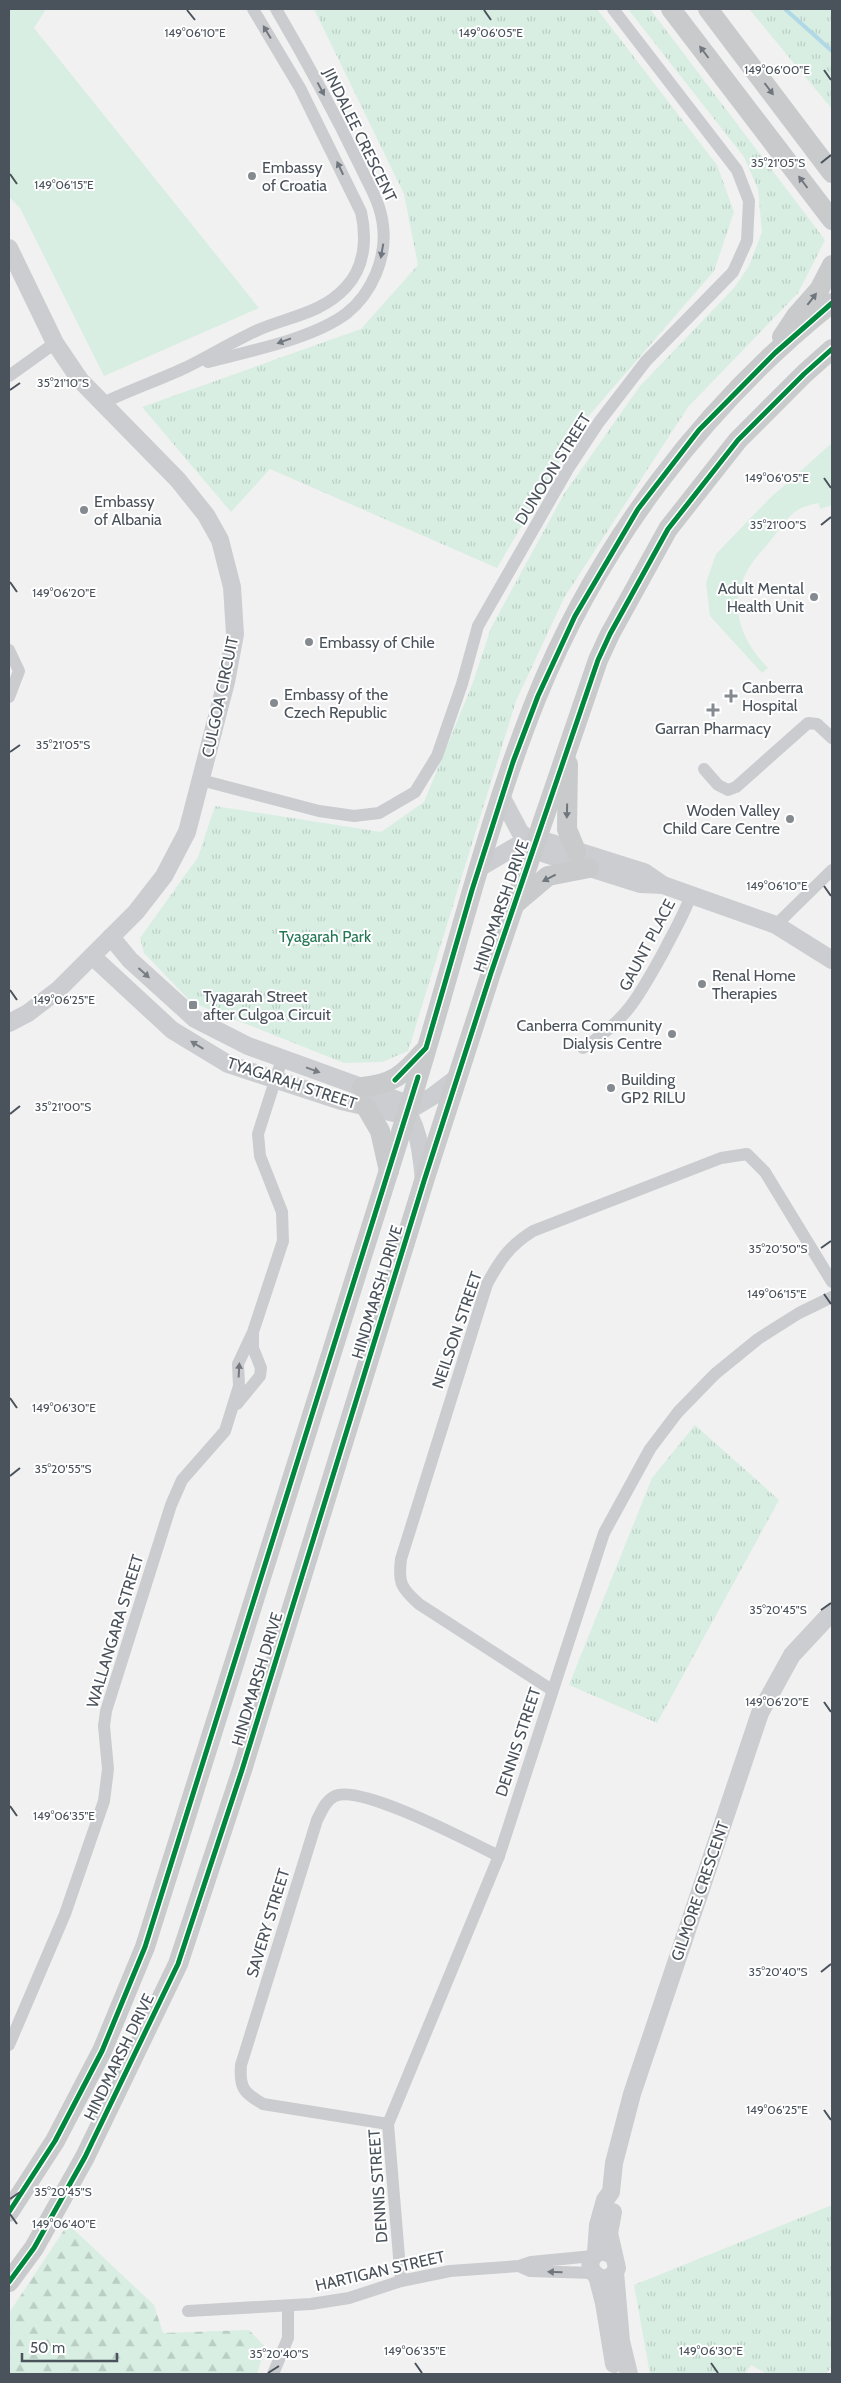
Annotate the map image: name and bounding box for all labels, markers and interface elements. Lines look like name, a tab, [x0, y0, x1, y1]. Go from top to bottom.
text: 149°06'10"E	[164, 25, 226, 40]
one-way arrow	[263, 25, 272, 38]
text: 149°06'05"E	[459, 25, 523, 40]
one-way arrow	[699, 46, 710, 59]
text: 149°06'00"E	[744, 62, 810, 77]
street label: JINDALEE CRESCENT	[319, 64, 401, 205]
one-way arrow	[317, 82, 325, 96]
one-way arrow	[764, 82, 774, 96]
text: 35°21'05"S	[751, 155, 805, 170]
place label: Embassy of Croatia	[262, 158, 327, 195]
one-way arrow	[336, 161, 344, 175]
marker: Embassy of Croatia	[246, 170, 258, 182]
one-way arrow	[798, 175, 808, 189]
text: 149°06'15"E	[34, 177, 94, 192]
one-way arrow	[377, 244, 385, 260]
one-way arrow	[806, 293, 817, 306]
one-way arrow	[276, 337, 291, 345]
text: 35°21'10"S	[37, 375, 89, 390]
street label: DUNOON STREET	[511, 409, 595, 528]
text: 149°06'05"E	[745, 470, 809, 485]
place label: Embassy of Albania	[94, 492, 162, 529]
marker: Embassy of Albania	[78, 504, 90, 516]
text: 35°21'00"S	[750, 517, 806, 532]
place label: Adult Mental Health Unit	[718, 579, 805, 616]
text: 149°06'20"E	[32, 585, 96, 600]
marker: Adult Mental Health Unit	[808, 591, 820, 603]
place label: Embassy of Chile	[319, 633, 435, 652]
street label: CULGOA CIRCUIT	[198, 634, 242, 759]
marker: Embassy of Chile	[303, 636, 315, 648]
place label: Canberra Hospital	[742, 678, 804, 715]
place label: Embassy of the Czech Republic	[284, 685, 388, 722]
marker: Canberra Hospital	[724, 689, 738, 703]
marker: Embassy of the Czech Republic	[268, 697, 280, 709]
marker: Garran Pharmacy	[707, 704, 719, 716]
place label: Garran Pharmacy	[655, 719, 771, 738]
text: 35°21'05"S	[36, 737, 90, 752]
place label: Woden Valley Child Care Centre	[663, 801, 780, 838]
one-way arrow	[563, 803, 571, 819]
marker: Woden Valley Child Care Centre	[784, 813, 796, 825]
street label: HINDMARSH DRIVE	[469, 837, 533, 975]
one-way arrow	[541, 874, 556, 883]
text: 149°06'10"E	[746, 878, 808, 893]
street label: GAUNT PLACE	[615, 896, 679, 994]
park label: Tyagarah Park	[279, 927, 372, 946]
place label: Renal Home Therapies	[712, 966, 796, 1003]
one-way arrow	[138, 967, 150, 979]
marker: Renal Home Therapies	[696, 978, 708, 990]
place label: Tyagarah Street after Culgoa Circuit	[203, 987, 332, 1024]
text: 149°06'25"E	[33, 992, 95, 1007]
marker: Tyagarah Street after Culgoa Circuit	[187, 999, 199, 1011]
place label: Canberra Community Dialysis Centre	[516, 1016, 662, 1053]
marker: Canberra Community Dialysis Centre	[666, 1028, 678, 1040]
one-way arrow	[190, 1041, 203, 1050]
street label: TYAGARAH STREET	[225, 1053, 360, 1113]
one-way arrow	[306, 1066, 321, 1074]
place label: Building GP2 RILU	[621, 1070, 686, 1107]
marker: Building GP2 RILU	[605, 1082, 617, 1094]
text: 35°21'00"S	[35, 1099, 91, 1114]
street label: HINDMARSH DRIVE	[348, 1223, 406, 1361]
text: 35°20'50"S	[749, 1241, 807, 1256]
street label: NEILSON STREET	[428, 1269, 486, 1391]
text: 149°06'15"E	[747, 1286, 807, 1301]
one-way arrow	[236, 1361, 244, 1377]
text: 149°06'30"E	[32, 1400, 96, 1415]
text: 35°20'55"S	[34, 1461, 92, 1476]
street label: WALLANGARA STREET	[83, 1552, 147, 1710]
text: 35°20'45"S	[749, 1602, 807, 1617]
street label: HINDMARSH DRIVE	[228, 1610, 286, 1748]
street label: DENNIS STREET	[491, 1684, 545, 1799]
text: 149°06'20"E	[745, 1694, 809, 1709]
text: 149°06'35"E	[33, 1808, 95, 1823]
street label: GILMORE CRESCENT	[667, 1818, 733, 1963]
street label: SAVERY STREET	[242, 1866, 294, 1980]
text: 35°20'40"S	[748, 1964, 808, 1979]
street label: HINDMARSH DRIVE	[80, 1990, 158, 2124]
text: 149°06'25"E	[746, 2102, 808, 2117]
street label: DENNIS STREET	[365, 2128, 391, 2243]
text: 35°20'45"S	[34, 2184, 92, 2199]
text: 149°06'40"E	[32, 2216, 96, 2231]
street label: HARTIGAN STREET	[313, 2247, 447, 2295]
one-way arrow	[547, 2268, 563, 2276]
scale bar	[22, 2330, 118, 2362]
text: 50 m	[30, 2339, 65, 2357]
text: 149°06'35"E	[384, 2343, 446, 2358]
text: 149°06'30"E	[679, 2343, 743, 2358]
text: 35°20'40"S	[249, 2346, 309, 2361]

